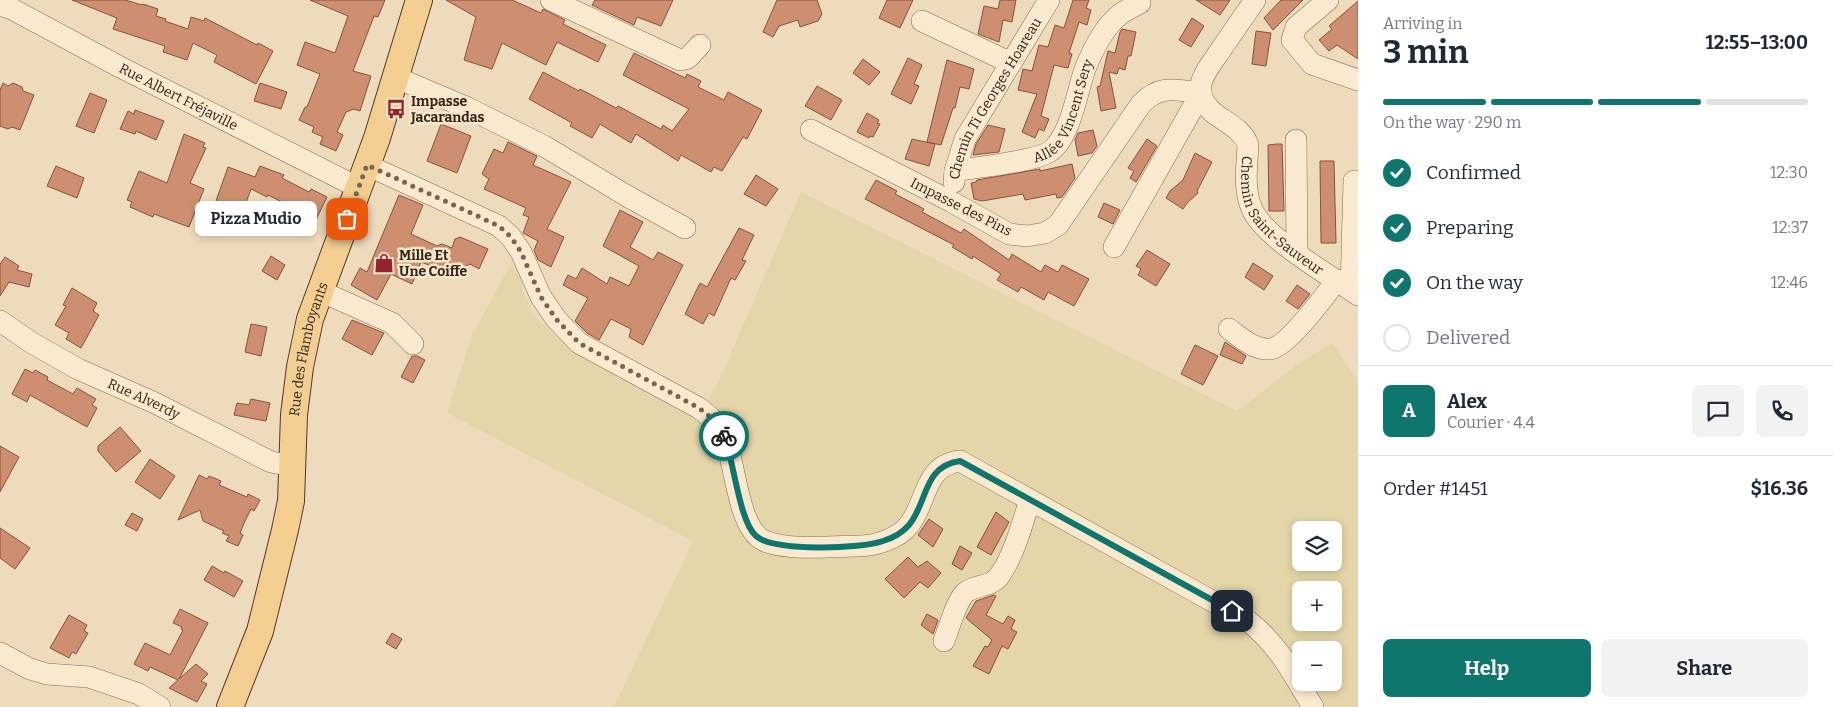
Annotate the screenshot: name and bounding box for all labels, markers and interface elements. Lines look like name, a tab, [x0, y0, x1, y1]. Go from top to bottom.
street label: Chemin Ti Georges Hoareau	[946, 14, 1045, 180]
text: Arriving in	[1383, 14, 1462, 33]
text: 12:55–13:00	[1706, 31, 1808, 54]
text: 3 min	[1383, 33, 1469, 71]
street label: Allée Vincent Sery	[1031, 56, 1097, 166]
street label: Rue Albert Fréjaville	[116, 59, 241, 134]
place label: Impasse Jacarandas	[410, 93, 484, 126]
bus stop icon: Impasse Jacarandas	[385, 98, 407, 120]
text: On the way · 290 m	[1383, 113, 1521, 132]
street label: Chemin Saint-Sauveur	[1238, 155, 1327, 278]
icon: check	[1383, 159, 1411, 187]
text: Confirmed	[1426, 161, 1521, 184]
text: 12:30	[1770, 163, 1808, 182]
street label: Impasse des Pins	[907, 174, 1015, 240]
pin	[326, 198, 368, 240]
callout: Pizza Mudio	[195, 202, 317, 236]
icon: bag	[333, 205, 361, 233]
text: Pizza Mudio	[211, 209, 301, 228]
icon: check	[1383, 214, 1411, 242]
text: Preparing	[1426, 216, 1514, 239]
text: 12:37	[1772, 218, 1808, 237]
place label: Mille Et Une Coiffe	[399, 247, 468, 280]
shop icon: Mille Et Une Coiffe	[373, 252, 395, 274]
icon: check	[1383, 269, 1411, 297]
text: On the way	[1426, 271, 1523, 294]
text: 12:46	[1771, 273, 1808, 292]
street label: Rue des Flamboyants	[285, 280, 331, 417]
text: Delivered	[1426, 326, 1510, 349]
street label: Rue Alverdy	[105, 375, 184, 423]
button: chat	[1692, 385, 1744, 437]
button: phone	[1756, 385, 1808, 437]
text: Alex	[1447, 390, 1487, 413]
text: A	[1402, 399, 1416, 422]
courier	[699, 411, 749, 461]
text: Courier · 4.4	[1447, 413, 1535, 432]
icon: bike	[710, 422, 738, 450]
text: Order #1451	[1383, 477, 1488, 500]
text: $16.36	[1751, 477, 1808, 500]
map controls	[1292, 521, 1342, 691]
button: layers	[1292, 521, 1342, 571]
button: +	[1292, 581, 1342, 631]
pin	[1211, 590, 1253, 632]
icon: home	[1218, 597, 1246, 625]
button: Help	[1383, 639, 1591, 697]
button: Share	[1601, 639, 1808, 697]
button: −	[1292, 641, 1342, 691]

